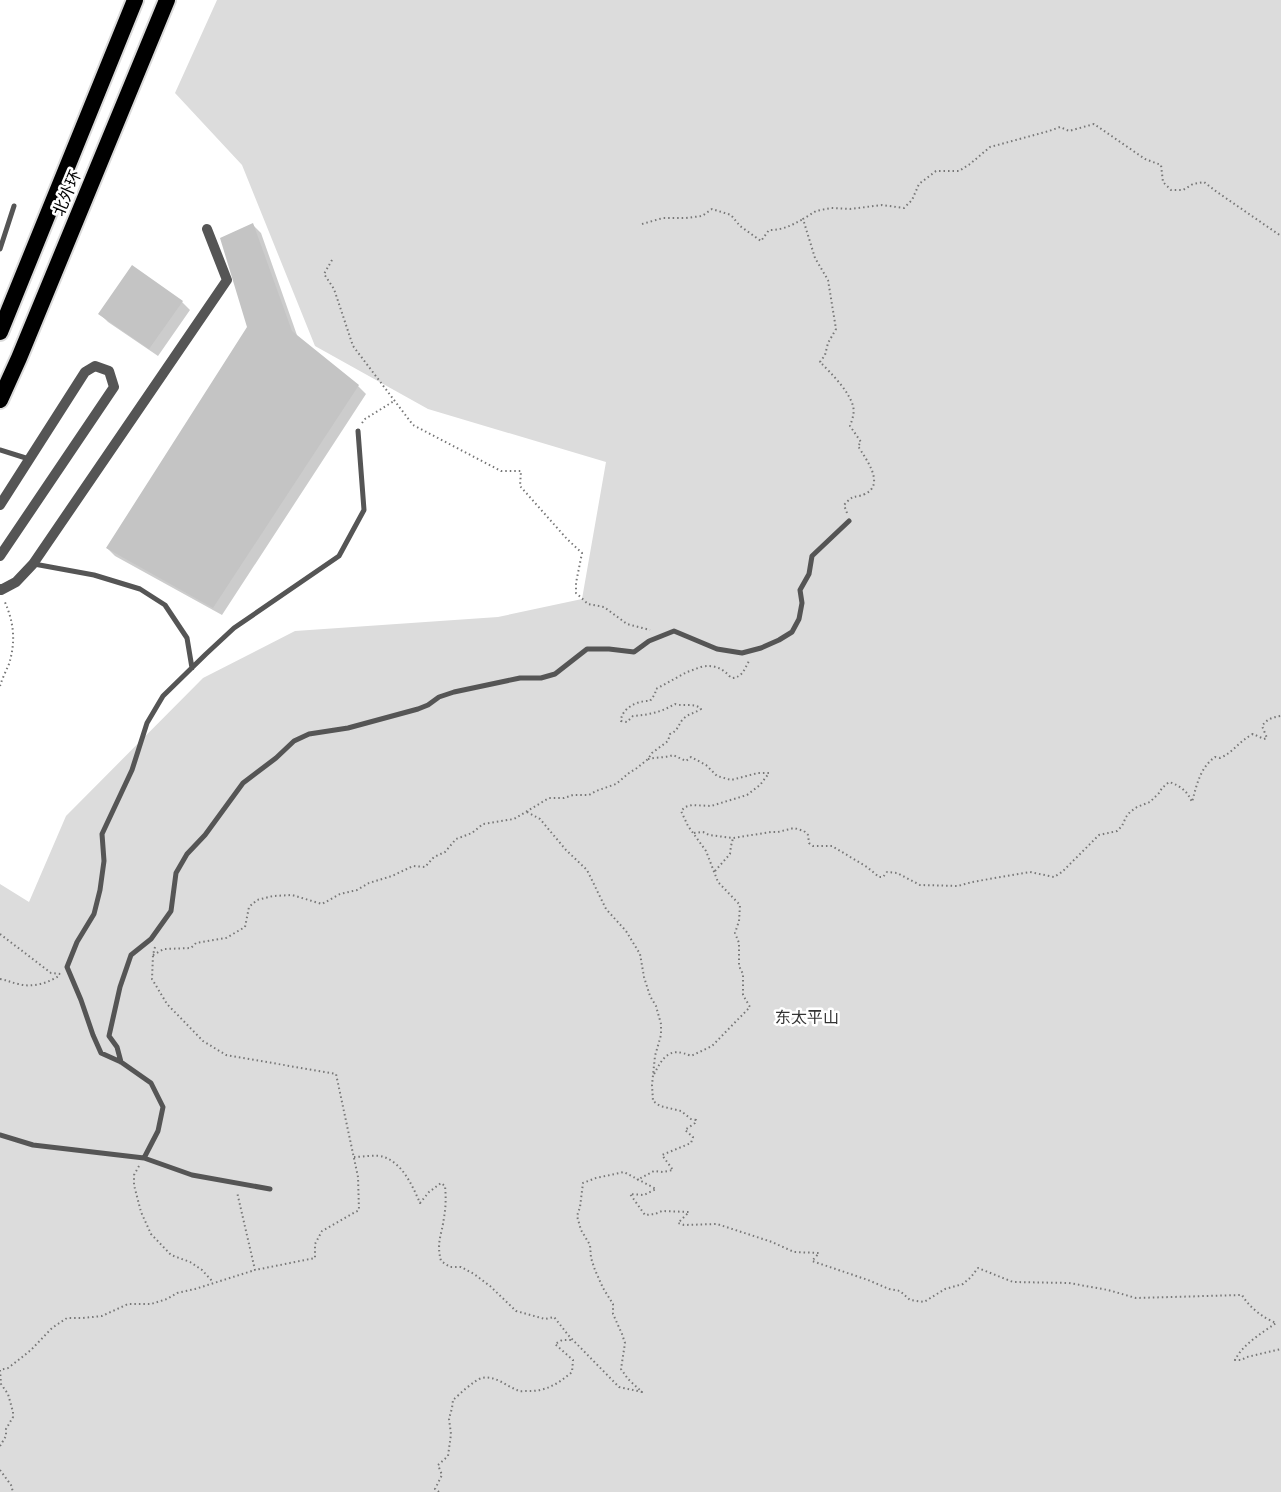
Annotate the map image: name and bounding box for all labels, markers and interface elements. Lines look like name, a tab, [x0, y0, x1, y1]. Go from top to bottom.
street label: 北外环	[49, 167, 85, 219]
park label: 东太平山	[775, 1008, 839, 1027]

